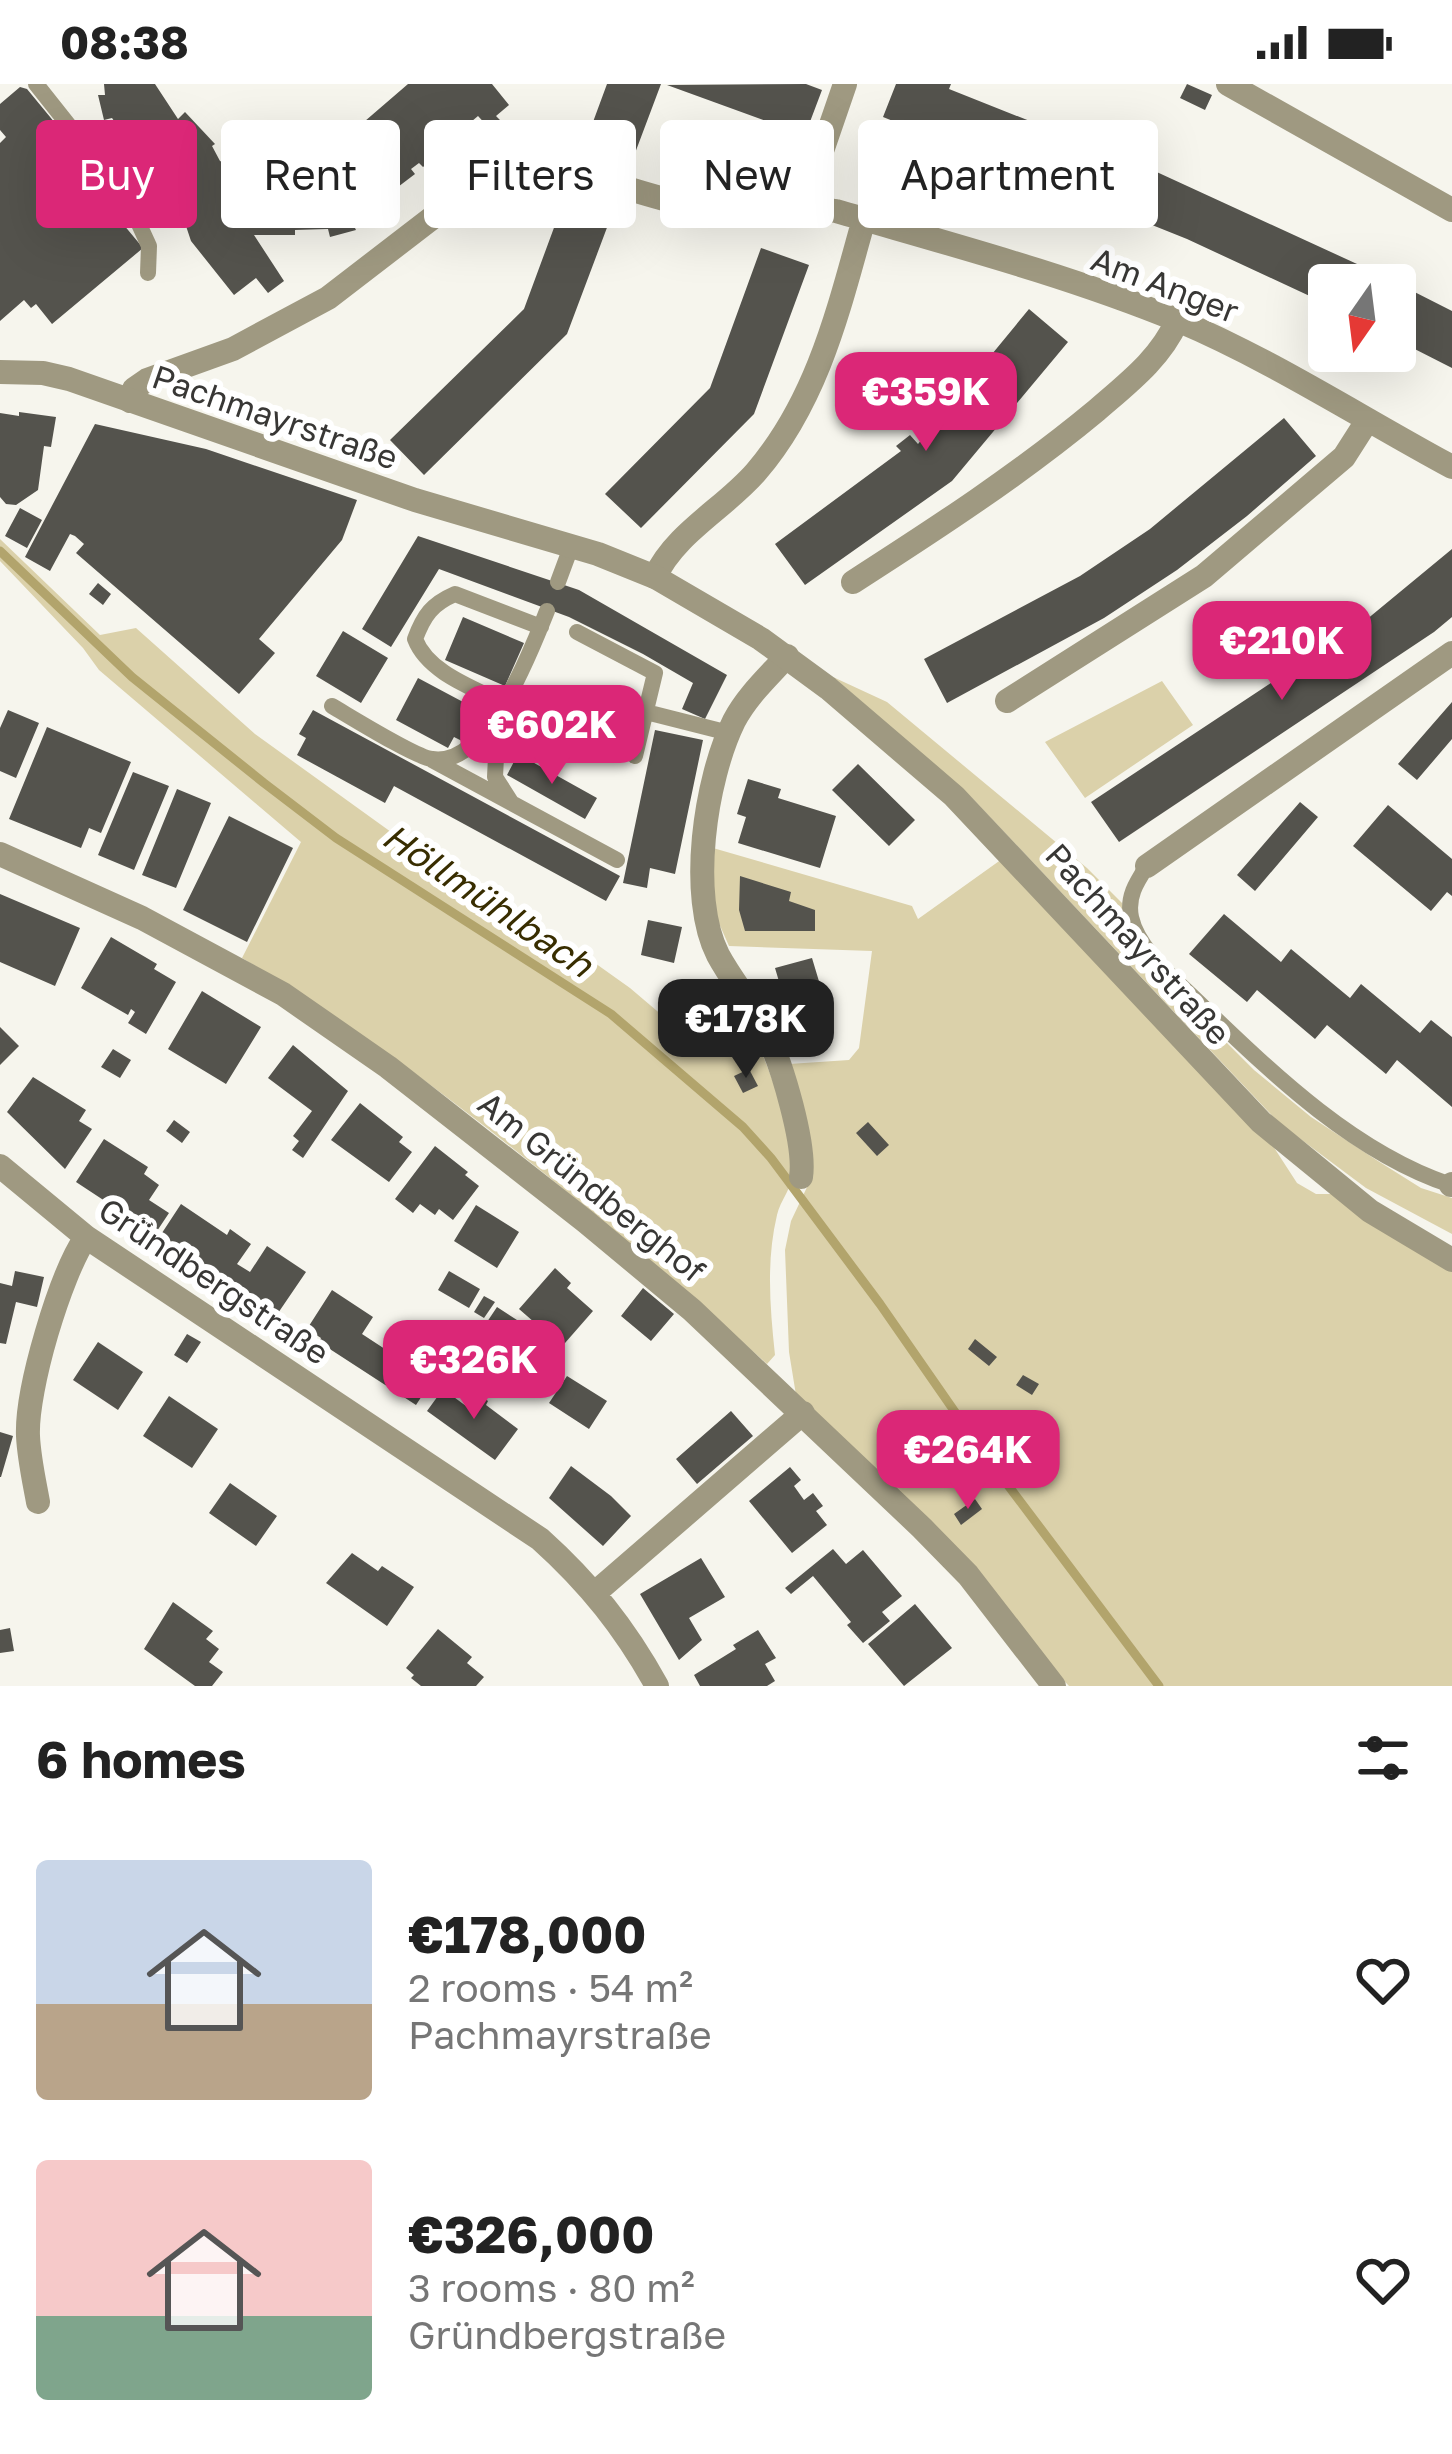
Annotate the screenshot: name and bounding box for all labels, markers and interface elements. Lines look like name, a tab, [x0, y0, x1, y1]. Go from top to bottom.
text: 08:38	[60, 15, 189, 69]
chip: Buy	[36, 120, 197, 228]
chip: Rent	[221, 120, 400, 228]
chip: Filters	[424, 120, 636, 228]
chip: New	[660, 120, 834, 228]
chip: Apartment	[858, 120, 1158, 228]
street label: Am Anger	[1086, 239, 1244, 330]
north arrow	[1308, 264, 1416, 372]
map controls	[1308, 264, 1416, 372]
pin: €359K	[842, 352, 1010, 454]
street label: Pachmayrstraße	[147, 356, 403, 477]
text: €359K	[862, 367, 990, 414]
pin: €210K	[1198, 601, 1366, 703]
text: €210K	[1220, 616, 1345, 663]
pin: €602K	[468, 685, 636, 787]
text: €602K	[487, 700, 617, 747]
water label: Höllmühlbach	[375, 814, 603, 987]
street label: Pachmayrstraße	[1038, 835, 1239, 1052]
pin: €178K	[662, 979, 830, 1081]
text: €178K	[685, 994, 807, 1041]
street label: Am Gründberghof	[471, 1083, 714, 1290]
street label: Gründbergstraße	[92, 1189, 337, 1372]
pin: €326K	[390, 1320, 558, 1422]
text: €326K	[410, 1335, 538, 1382]
pin: €264K	[884, 1410, 1052, 1512]
text: €264K	[904, 1425, 1032, 1472]
icon: filters	[1350, 1725, 1416, 1791]
text: 6 homes	[36, 1728, 246, 1789]
text: €178,000	[408, 1903, 646, 1964]
icon: home	[132, 1908, 276, 2052]
icon: heart	[1350, 1947, 1416, 2013]
text: 2 rooms · 54 m²	[408, 1964, 693, 2011]
text: Pachmayrstraße	[408, 2011, 712, 2058]
text: €326,000	[408, 2203, 654, 2264]
icon: home	[132, 2208, 276, 2352]
icon: heart	[1350, 2247, 1416, 2313]
text: 3 rooms · 80 m²	[408, 2264, 695, 2311]
text: Gründbergstraße	[408, 2311, 726, 2358]

